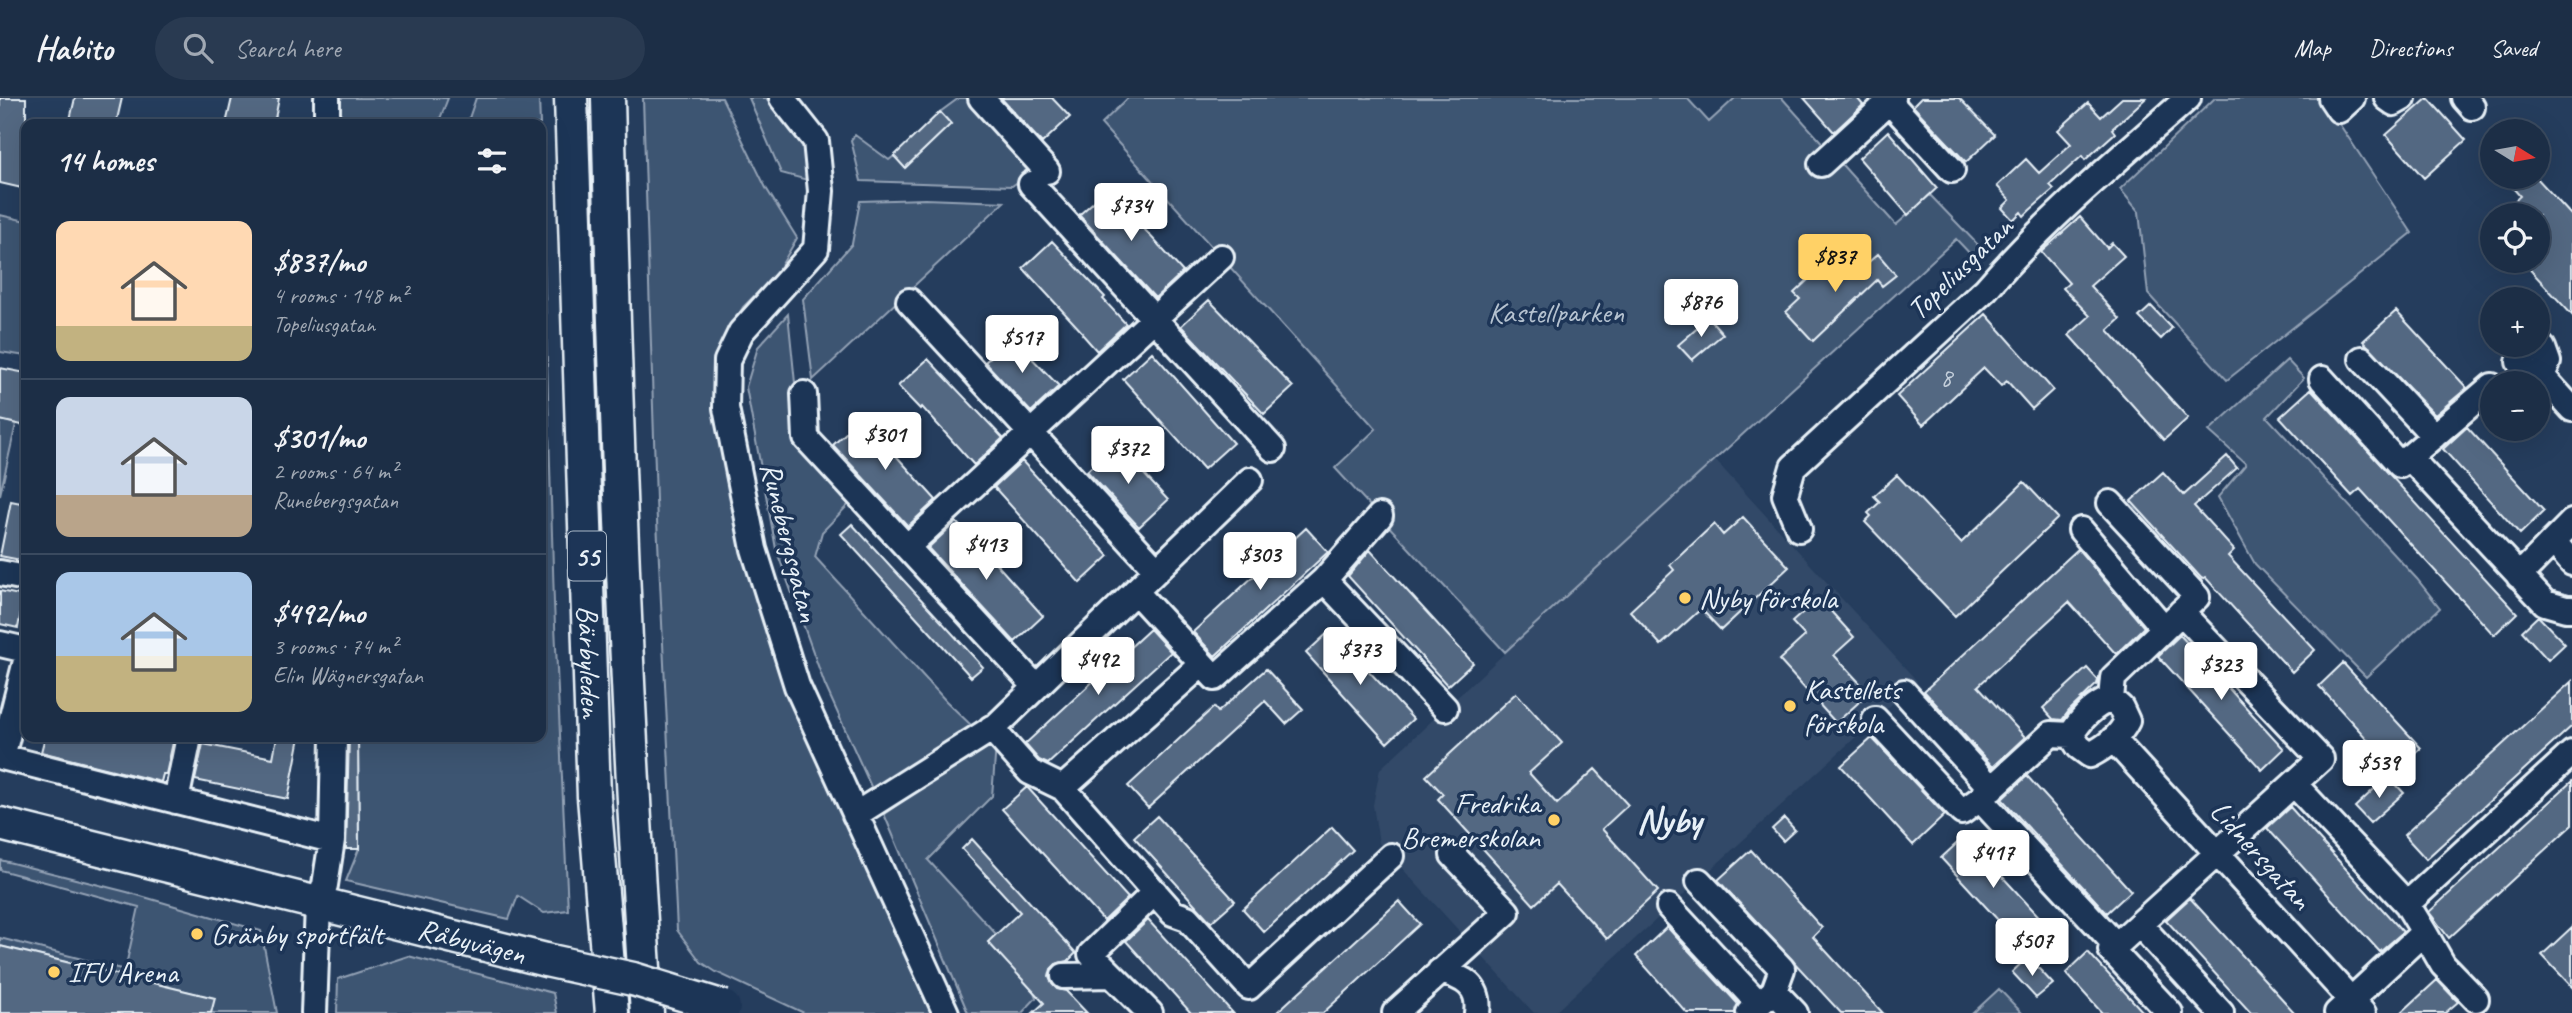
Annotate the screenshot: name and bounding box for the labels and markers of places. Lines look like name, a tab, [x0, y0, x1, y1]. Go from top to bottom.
pin: $734	[1090, 184, 1172, 243]
pin: $837	[1794, 234, 1876, 294]
pin: $876	[1660, 280, 1742, 339]
pin: $517	[981, 316, 1063, 375]
pin: $301	[844, 412, 926, 472]
pin: $372	[1087, 426, 1169, 486]
pin: $413	[945, 522, 1027, 582]
pin: $303	[1219, 532, 1301, 592]
place label: Nyby förskola	[1699, 579, 1839, 617]
marker: Nyby förskola	[1677, 590, 1693, 606]
pin: $373	[1319, 628, 1401, 687]
pin: $492	[1057, 638, 1139, 697]
pin: $323	[2180, 642, 2262, 702]
place label: Kastellets förskola	[1804, 670, 1904, 742]
marker: Kastellets förskola	[1782, 698, 1798, 714]
pin: $539	[2338, 740, 2420, 800]
place label: Fredrika Bremerskolan	[1401, 784, 1543, 856]
marker: Fredrika Bremerskolan	[1546, 812, 1562, 828]
pin: $417	[1952, 830, 2034, 890]
place label: Gränby sportfält	[211, 915, 386, 953]
pin: $507	[1991, 918, 2073, 978]
marker: Gränby sportfält	[189, 926, 205, 942]
place label: IFU Arena	[68, 953, 180, 991]
marker: IFU Arena	[46, 964, 62, 980]

